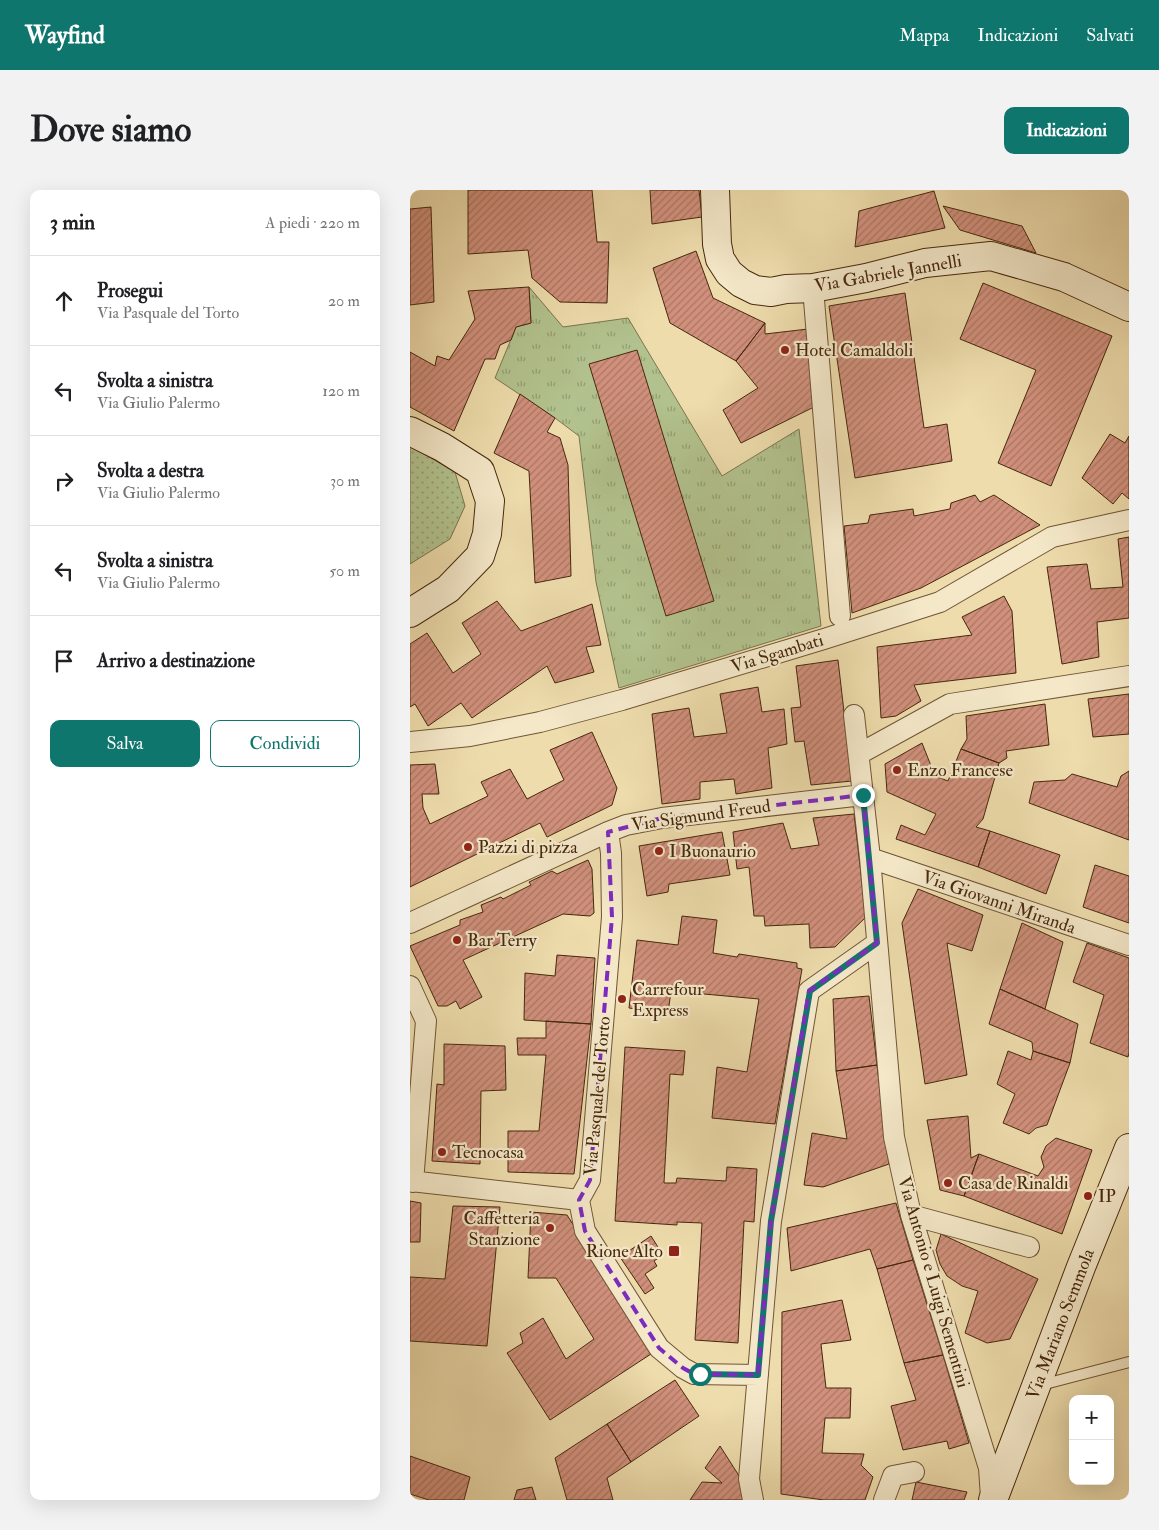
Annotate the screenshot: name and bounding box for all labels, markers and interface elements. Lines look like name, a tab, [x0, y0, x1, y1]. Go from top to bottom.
text: Wayfind	[25, 20, 105, 51]
text: Mappa	[899, 24, 949, 47]
text: Indicazioni	[977, 24, 1058, 47]
text: Salvati	[1086, 24, 1134, 47]
button: Indicazioni	[1004, 107, 1129, 154]
text: Dove siamo	[30, 108, 191, 152]
text: 3 min	[50, 209, 95, 236]
text: A piedi · 220 m	[265, 213, 360, 233]
street label: Via Gabriele Jannelli	[813, 249, 964, 298]
text: Prosegui	[97, 279, 163, 303]
icon: ahead	[50, 287, 78, 315]
text: 20 m	[328, 291, 360, 311]
text: Via Pasquale del Torto	[97, 303, 239, 323]
place label: Hotel Camaldoli	[795, 339, 913, 362]
marker: Hotel Camaldoli	[779, 344, 791, 356]
text: Svolta a sinistra	[97, 369, 213, 393]
icon: left	[50, 377, 78, 405]
text: 120 m	[322, 381, 360, 401]
text: Via Giulio Palermo	[97, 393, 220, 413]
text: Svolta a destra	[97, 459, 204, 483]
icon: right	[50, 467, 78, 495]
text: 30 m	[330, 471, 360, 491]
text: Via Giulio Palermo	[97, 483, 220, 503]
text: Svolta a sinistra	[97, 549, 213, 573]
icon: left	[50, 557, 78, 585]
text: 50 m	[329, 561, 360, 581]
text: Via Giulio Palermo	[97, 573, 220, 593]
street label: Via Sgambati	[728, 628, 826, 678]
icon: arrive	[50, 647, 78, 675]
text: Arrivo a destinazione	[97, 649, 255, 673]
button: Salva	[50, 720, 200, 767]
button: Condividi	[210, 720, 360, 767]
place label: Enzo Francese	[907, 759, 1014, 782]
marker: Enzo Francese	[891, 764, 903, 776]
route end	[852, 784, 875, 807]
street label: Via Sigmund Freud	[630, 794, 772, 837]
place label: Pazzi di pizza	[478, 836, 578, 859]
place label: I Buonaurio	[669, 840, 756, 863]
marker: Pazzi di pizza	[462, 841, 474, 853]
marker: I Buonaurio	[653, 845, 665, 857]
street label: Via Giovanni Miranda	[919, 865, 1079, 940]
place label: Bar Terry	[467, 929, 538, 952]
marker: Bar Terry	[451, 934, 463, 946]
place label: Carrefour Express	[632, 978, 704, 1022]
marker: Carrefour Express	[616, 993, 628, 1005]
street label: Via Pasquale del Torto	[579, 1015, 616, 1177]
place label: Tecnocasa	[452, 1141, 525, 1164]
marker: Tecnocasa	[436, 1146, 448, 1158]
place label: Casa de Rinaldi	[958, 1172, 1069, 1195]
street label: Via Antonio e Luigi Sementini	[892, 1174, 975, 1391]
marker: Casa de Rinaldi	[942, 1177, 954, 1189]
place label: IP	[1098, 1185, 1116, 1208]
marker: IP	[1082, 1190, 1094, 1202]
place label: Caffetteria Stanzione	[464, 1207, 541, 1251]
marker: Caffetteria Stanzione	[544, 1222, 556, 1234]
place label: Rione Alto	[586, 1240, 663, 1263]
marker: Rione Alto	[667, 1244, 681, 1258]
street label: Via Mariano Semmola	[1021, 1245, 1100, 1403]
route start	[689, 1363, 712, 1386]
map controls	[1069, 1395, 1114, 1485]
button: +	[1069, 1395, 1114, 1440]
button: −	[1069, 1440, 1114, 1485]

